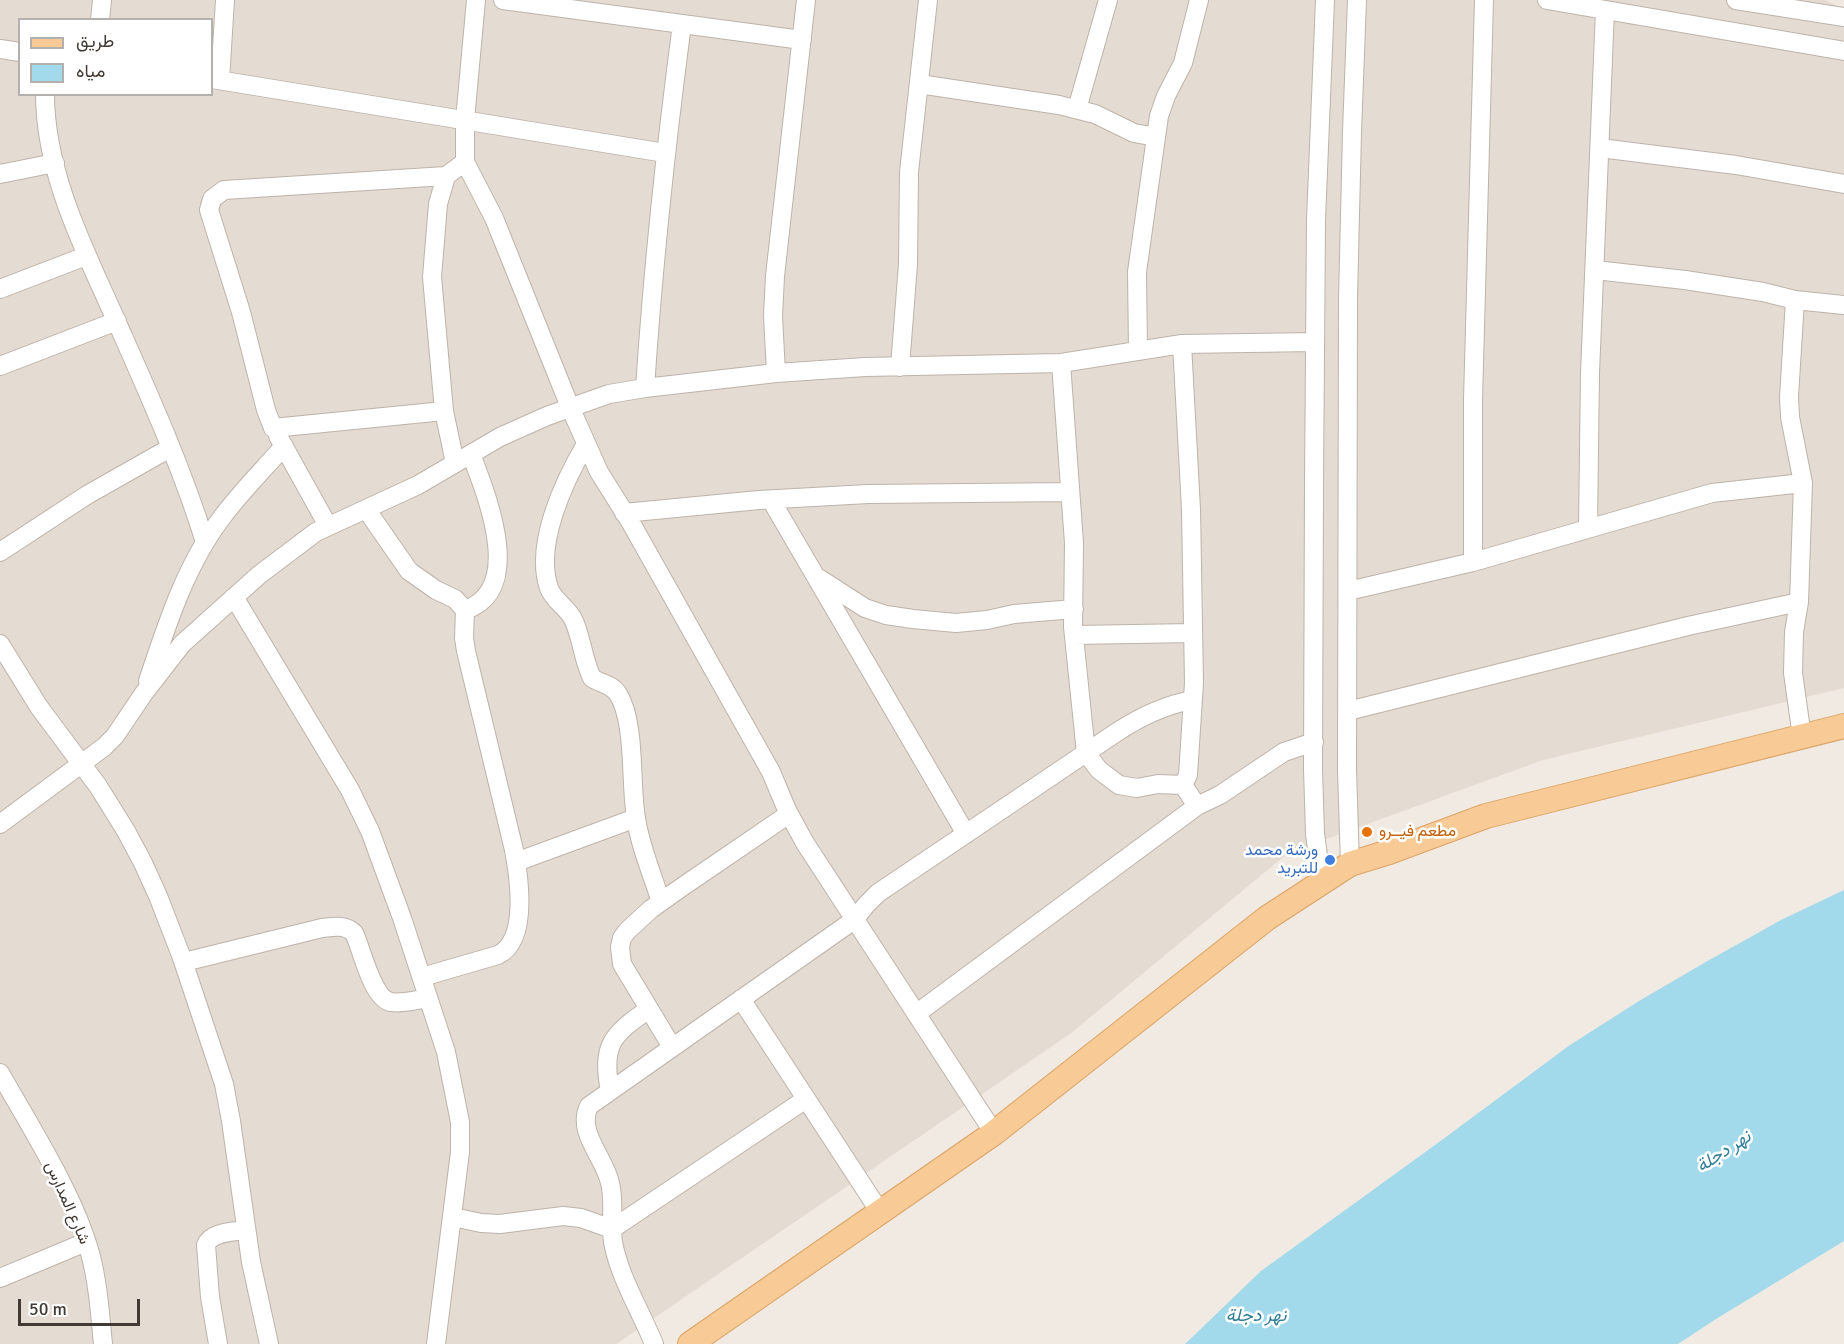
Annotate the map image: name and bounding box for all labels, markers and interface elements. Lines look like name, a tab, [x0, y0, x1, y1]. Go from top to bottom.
legend	[18, 18, 213, 96]
text: طريق	[76, 30, 114, 52]
text: مياه	[76, 60, 105, 82]
place label: مطعم فيــرو	[1379, 822, 1456, 842]
marker: مطعم فيــرو	[1360, 825, 1374, 839]
place label: ورشة محمد للتبريد	[1245, 841, 1318, 879]
marker: ورشة محمد للتبريد	[1323, 853, 1337, 867]
water label: نهر دجلة	[1693, 1126, 1755, 1178]
street label: شارع المدارس	[40, 1159, 94, 1247]
scale bar	[21, 1287, 142, 1325]
text: 50 m	[29, 1298, 67, 1320]
water label: نهر دجلة	[1226, 1305, 1286, 1327]

